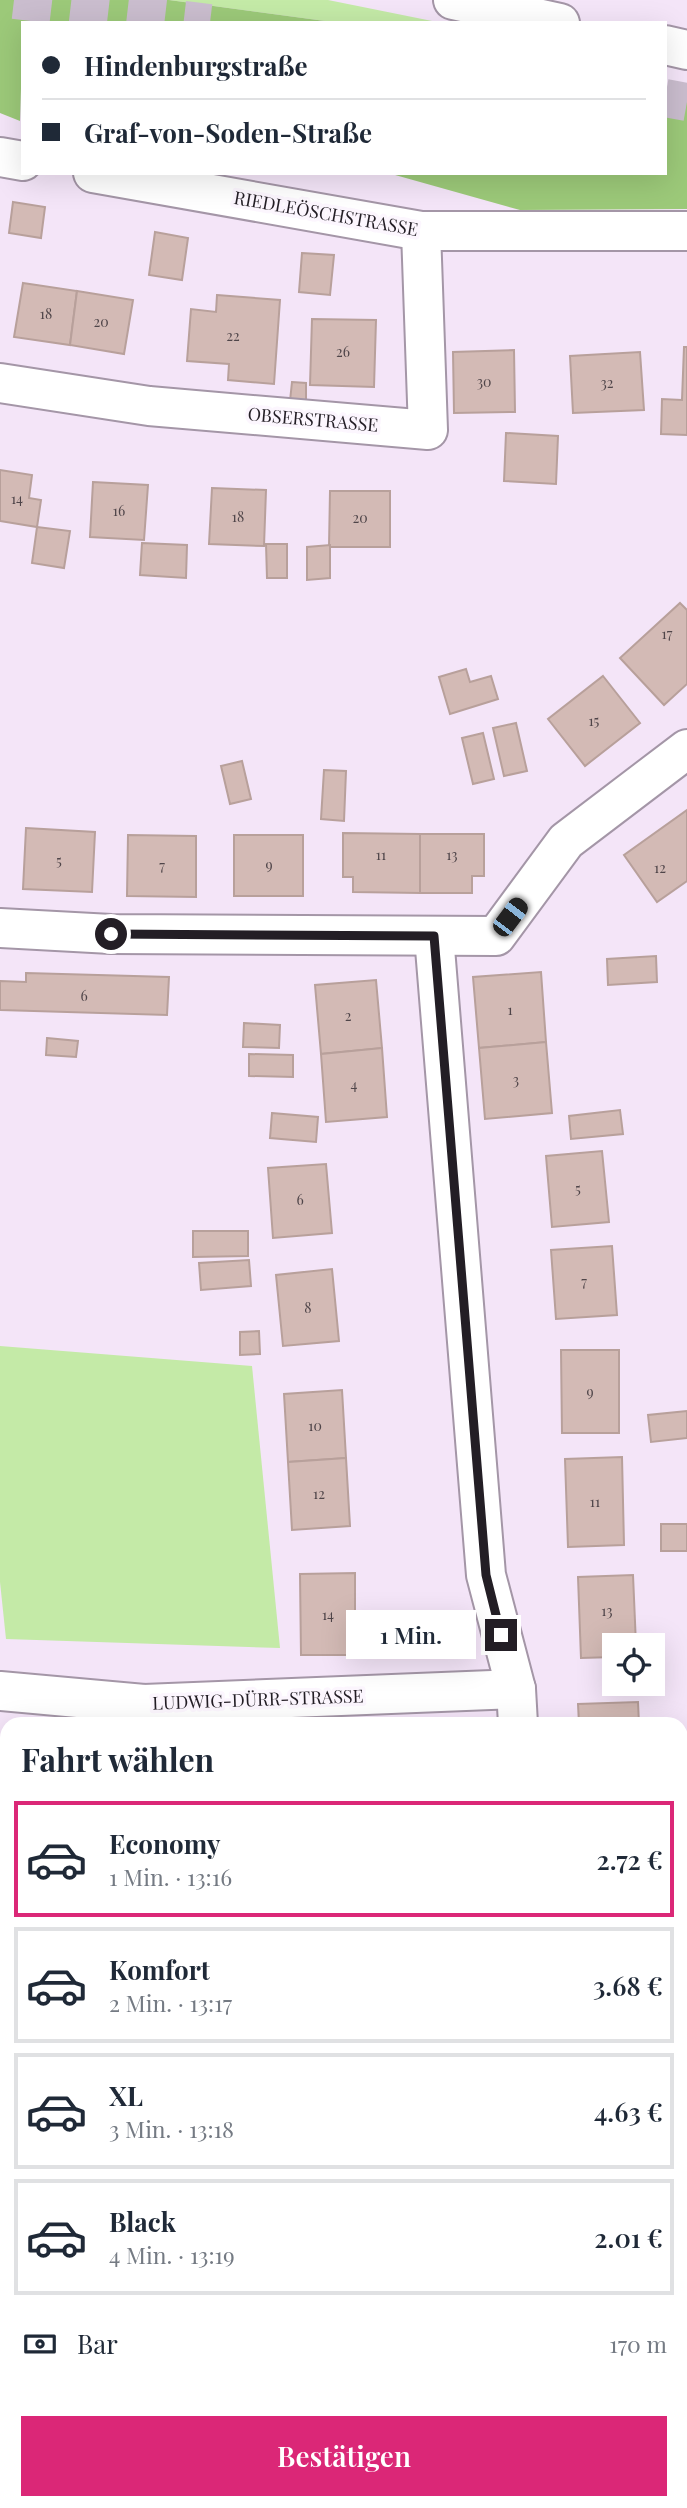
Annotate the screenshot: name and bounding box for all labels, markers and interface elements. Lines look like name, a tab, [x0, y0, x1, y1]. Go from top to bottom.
text: Hindenburgstraße	[84, 48, 308, 83]
text: Graf-von-Soden-Straße	[84, 115, 372, 150]
street label: RIEDLEÖSCHSTRASSE	[232, 185, 420, 241]
house number: 18	[40, 304, 52, 323]
house number: 20	[93, 312, 109, 331]
house number: 22	[226, 326, 240, 345]
house number: 26	[336, 342, 350, 361]
house number: 30	[477, 372, 491, 391]
house number: 32	[600, 373, 614, 392]
street label: OBSERSTRASSE	[247, 401, 379, 437]
house number: 14	[11, 489, 23, 508]
house number: 16	[113, 501, 125, 520]
house number: 18	[232, 507, 244, 526]
house number: 20	[352, 508, 368, 527]
house number: 17	[662, 624, 673, 643]
house number: 15	[589, 711, 600, 730]
house number: 11	[376, 845, 386, 864]
house number: 13	[446, 845, 458, 864]
house number: 5	[56, 851, 62, 870]
house number: 9	[265, 855, 273, 874]
house number: 7	[159, 856, 165, 875]
house number: 12	[654, 858, 666, 877]
car	[489, 894, 532, 940]
route start	[95, 918, 127, 950]
house number: 6	[80, 986, 88, 1005]
house number: 1	[507, 1000, 513, 1019]
house number: 2	[345, 1006, 352, 1025]
house number: 3	[513, 1070, 519, 1089]
house number: 4	[351, 1075, 358, 1094]
house number: 5	[575, 1179, 581, 1198]
house number: 6	[296, 1190, 304, 1209]
house number: 7	[581, 1272, 587, 1291]
house number: 8	[304, 1298, 312, 1317]
house number: 9	[586, 1382, 594, 1401]
house number: 10	[308, 1416, 322, 1435]
house number: 12	[313, 1484, 325, 1503]
house number: 11	[590, 1492, 600, 1511]
house number: 13	[601, 1601, 613, 1620]
house number: 14	[322, 1605, 334, 1624]
callout: 1 Min.	[347, 1610, 476, 1660]
text: 1 Min.	[380, 1619, 442, 1650]
route end	[485, 1619, 517, 1651]
map controls	[602, 1633, 665, 1696]
button: locate	[602, 1633, 665, 1696]
street label: LUDWIG-DÜRR-STRASSE	[152, 1683, 364, 1715]
text: Fahrt wählen	[21, 1737, 214, 1780]
text: Economy	[109, 1826, 220, 1861]
icon: car	[25, 1828, 88, 1891]
text: 2.72 €	[596, 1842, 663, 1877]
text: 1 Min. · 13:16	[109, 1861, 232, 1892]
text: Komfort	[109, 1952, 210, 1987]
icon: car	[25, 1954, 88, 2017]
text: 3.68 €	[593, 1968, 663, 2003]
text: 2 Min. · 13:17	[109, 1987, 232, 2018]
text: XL	[109, 2078, 143, 2113]
icon: car	[25, 2080, 88, 2143]
text: 4.63 €	[594, 2094, 663, 2129]
text: 3 Min. · 13:18	[109, 2113, 234, 2144]
text: Black	[109, 2204, 176, 2239]
icon: car	[25, 2206, 88, 2269]
text: 2.01 €	[594, 2220, 663, 2255]
text: 4 Min. · 13:19	[109, 2239, 235, 2270]
icon: cash	[21, 2325, 59, 2363]
text: Bar	[77, 2326, 118, 2361]
text: 170 m	[609, 2328, 667, 2359]
button: Bestätigen	[21, 2416, 667, 2496]

